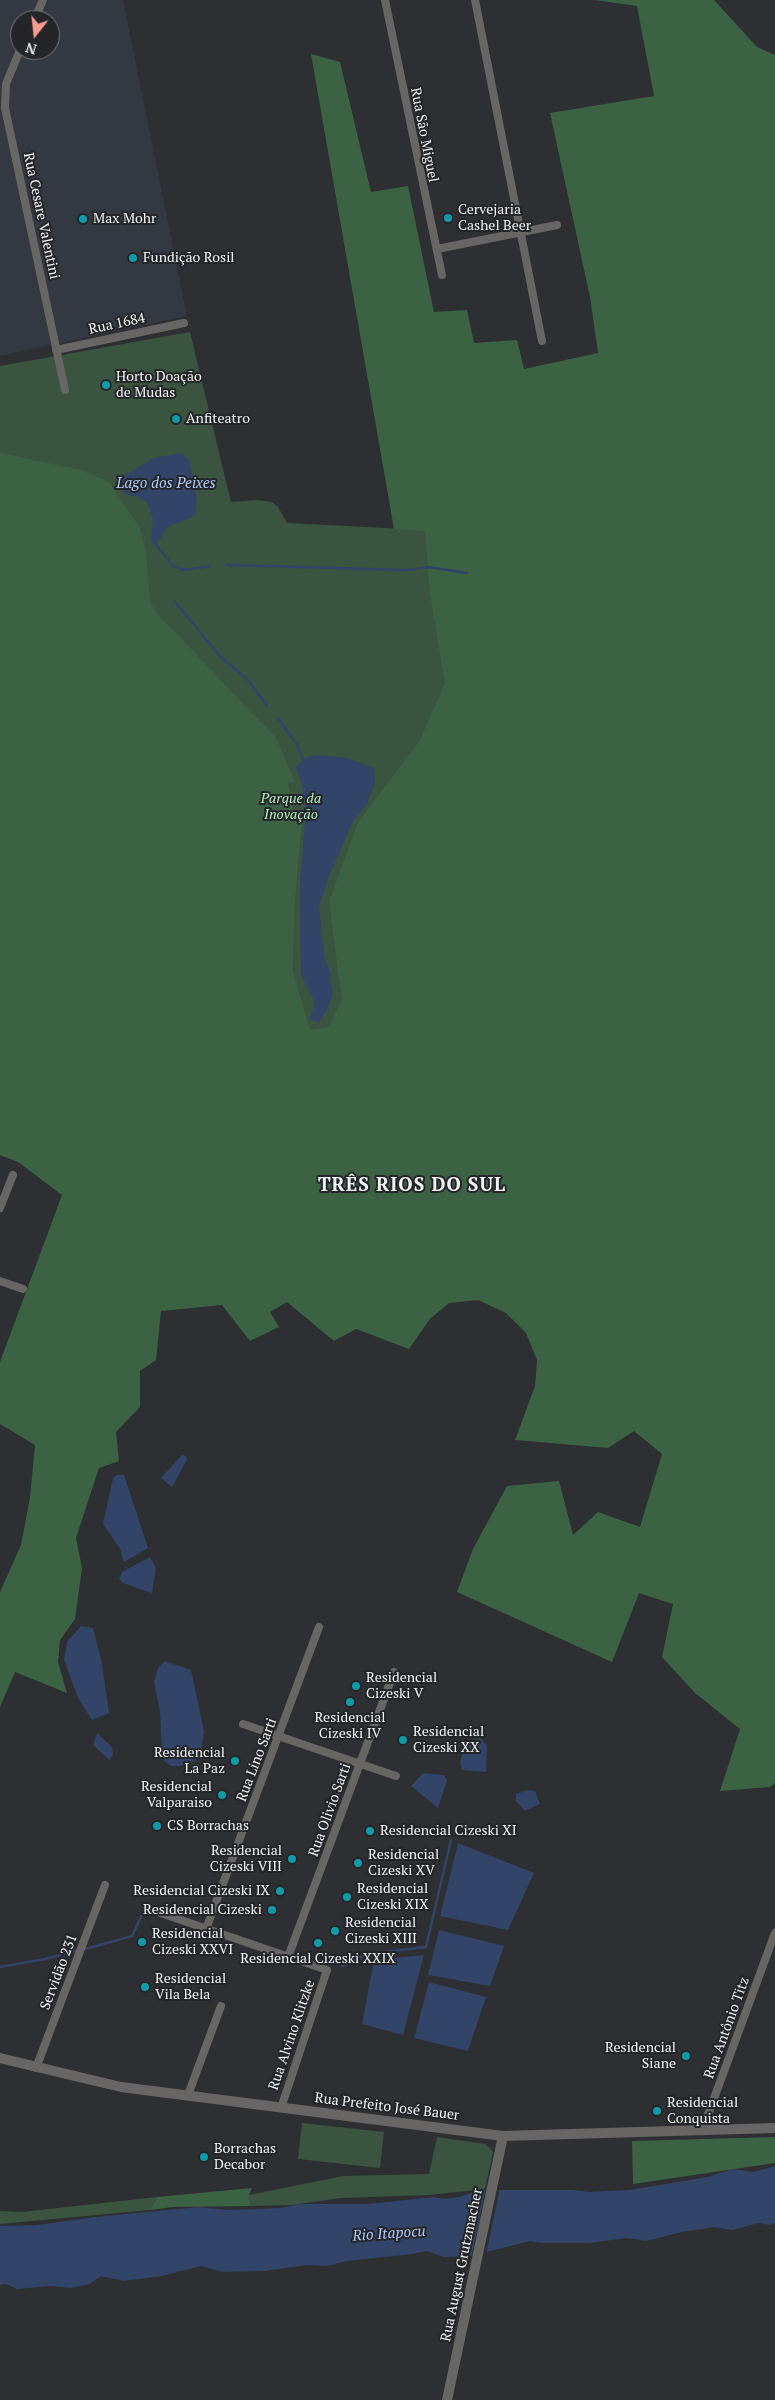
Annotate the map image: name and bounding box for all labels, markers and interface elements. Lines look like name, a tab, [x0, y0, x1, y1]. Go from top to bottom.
north arrow	[10, 10, 60, 60]
text: N	[23, 38, 39, 60]
street label: Rua São Miguel	[407, 86, 441, 184]
street label: Rua Cesare Valentini	[19, 151, 63, 281]
place label: Cervejaria Cashel Beer	[458, 202, 531, 234]
place label: Max Mohr	[93, 211, 156, 227]
marker: Cervejaria Cashel Beer	[442, 212, 454, 224]
marker: Max Mohr	[77, 213, 89, 225]
place label: Fundição Rosil	[143, 250, 235, 266]
marker: Fundição Rosil	[127, 252, 139, 264]
street label: Rua 1684	[87, 310, 147, 338]
place label: Horto Doação de Mudas	[116, 369, 202, 402]
marker: Horto Doação de Mudas	[100, 379, 112, 391]
place label: Anfiteatro	[186, 411, 250, 427]
marker: Anfiteatro	[170, 413, 182, 425]
water label: Lago dos Peixes	[116, 475, 216, 493]
park label: Parque da Inovação	[261, 791, 321, 824]
district label: TRÊS RIOS DO SUL	[316, 1175, 508, 1197]
place label: Residencial Cizeski V	[366, 1670, 437, 1702]
marker: Residencial Cizeski V	[350, 1680, 362, 1692]
marker: Residencial Cizeski IV	[344, 1696, 356, 1708]
place label: Residencial Cizeski IV	[314, 1710, 386, 1742]
street label: Rua Lino Sarti	[233, 1716, 281, 1804]
place label: Residencial Cizeski XX	[413, 1724, 484, 1756]
marker: Residencial Cizeski XX	[397, 1734, 409, 1746]
place label: Residencial La Paz	[154, 1745, 225, 1778]
marker: Residencial La Paz	[229, 1755, 241, 1767]
street label: Rua Olivio Sarti	[305, 1761, 355, 1859]
place label: Residencial Valparaiso	[141, 1779, 212, 1811]
marker: Residencial Valparaiso	[216, 1789, 228, 1801]
place label: CS Borrachas	[167, 1818, 249, 1834]
marker: CS Borrachas	[151, 1820, 163, 1832]
place label: Residencial Cizeski XI	[380, 1823, 517, 1839]
marker: Residencial Cizeski XI	[364, 1825, 376, 1837]
place label: Residencial Cizeski VIII	[210, 1843, 282, 1875]
place label: Residencial Cizeski XV	[368, 1847, 439, 1880]
marker: Residencial Cizeski VIII	[286, 1853, 298, 1865]
marker: Residencial Cizeski XV	[352, 1857, 364, 1869]
place label: Residencial Cizeski XIX	[357, 1881, 429, 1914]
place label: Residencial Cizeski IX	[133, 1883, 270, 1899]
marker: Residencial Cizeski IX	[274, 1885, 286, 1897]
marker: Residencial Cizeski XIX	[341, 1891, 353, 1903]
place label: Residencial Cizeski	[143, 1902, 262, 1918]
marker: Residencial Cizeski	[266, 1904, 278, 1916]
place label: Residencial Cizeski XIII	[345, 1915, 417, 1948]
marker: Residencial Cizeski XIII	[329, 1925, 341, 1937]
place label: Residencial Cizeski XXVI	[152, 1926, 233, 1958]
street label: Servidão 231	[37, 1932, 81, 2012]
marker: Residencial Cizeski XXVI	[136, 1936, 148, 1948]
marker: Residencial Cizeski XXIX	[312, 1937, 324, 1949]
place label: Residencial Cizeski XXIX	[240, 1951, 396, 1967]
place label: Residencial Vila Bela	[155, 1971, 226, 2004]
street label: Rua Antônio Titz	[701, 1975, 753, 2081]
street label: Rua Alvino Klitzke	[265, 1978, 319, 2092]
marker: Residencial Vila Bela	[139, 1981, 151, 1993]
place label: Residencial Siane	[605, 2040, 676, 2072]
marker: Residencial Siane	[680, 2050, 692, 2062]
street label: Rua Prefeito José Bauer	[314, 2090, 460, 2124]
place label: Residencial Conquista	[667, 2095, 738, 2128]
marker: Residencial Conquista	[651, 2105, 663, 2117]
place label: Borrachas Decabor	[214, 2141, 276, 2174]
marker: Borrachas Decabor	[198, 2151, 210, 2163]
street label: Rua August Grutzmacher	[438, 2187, 486, 2343]
water label: Rio Itapocu	[352, 2222, 426, 2246]

